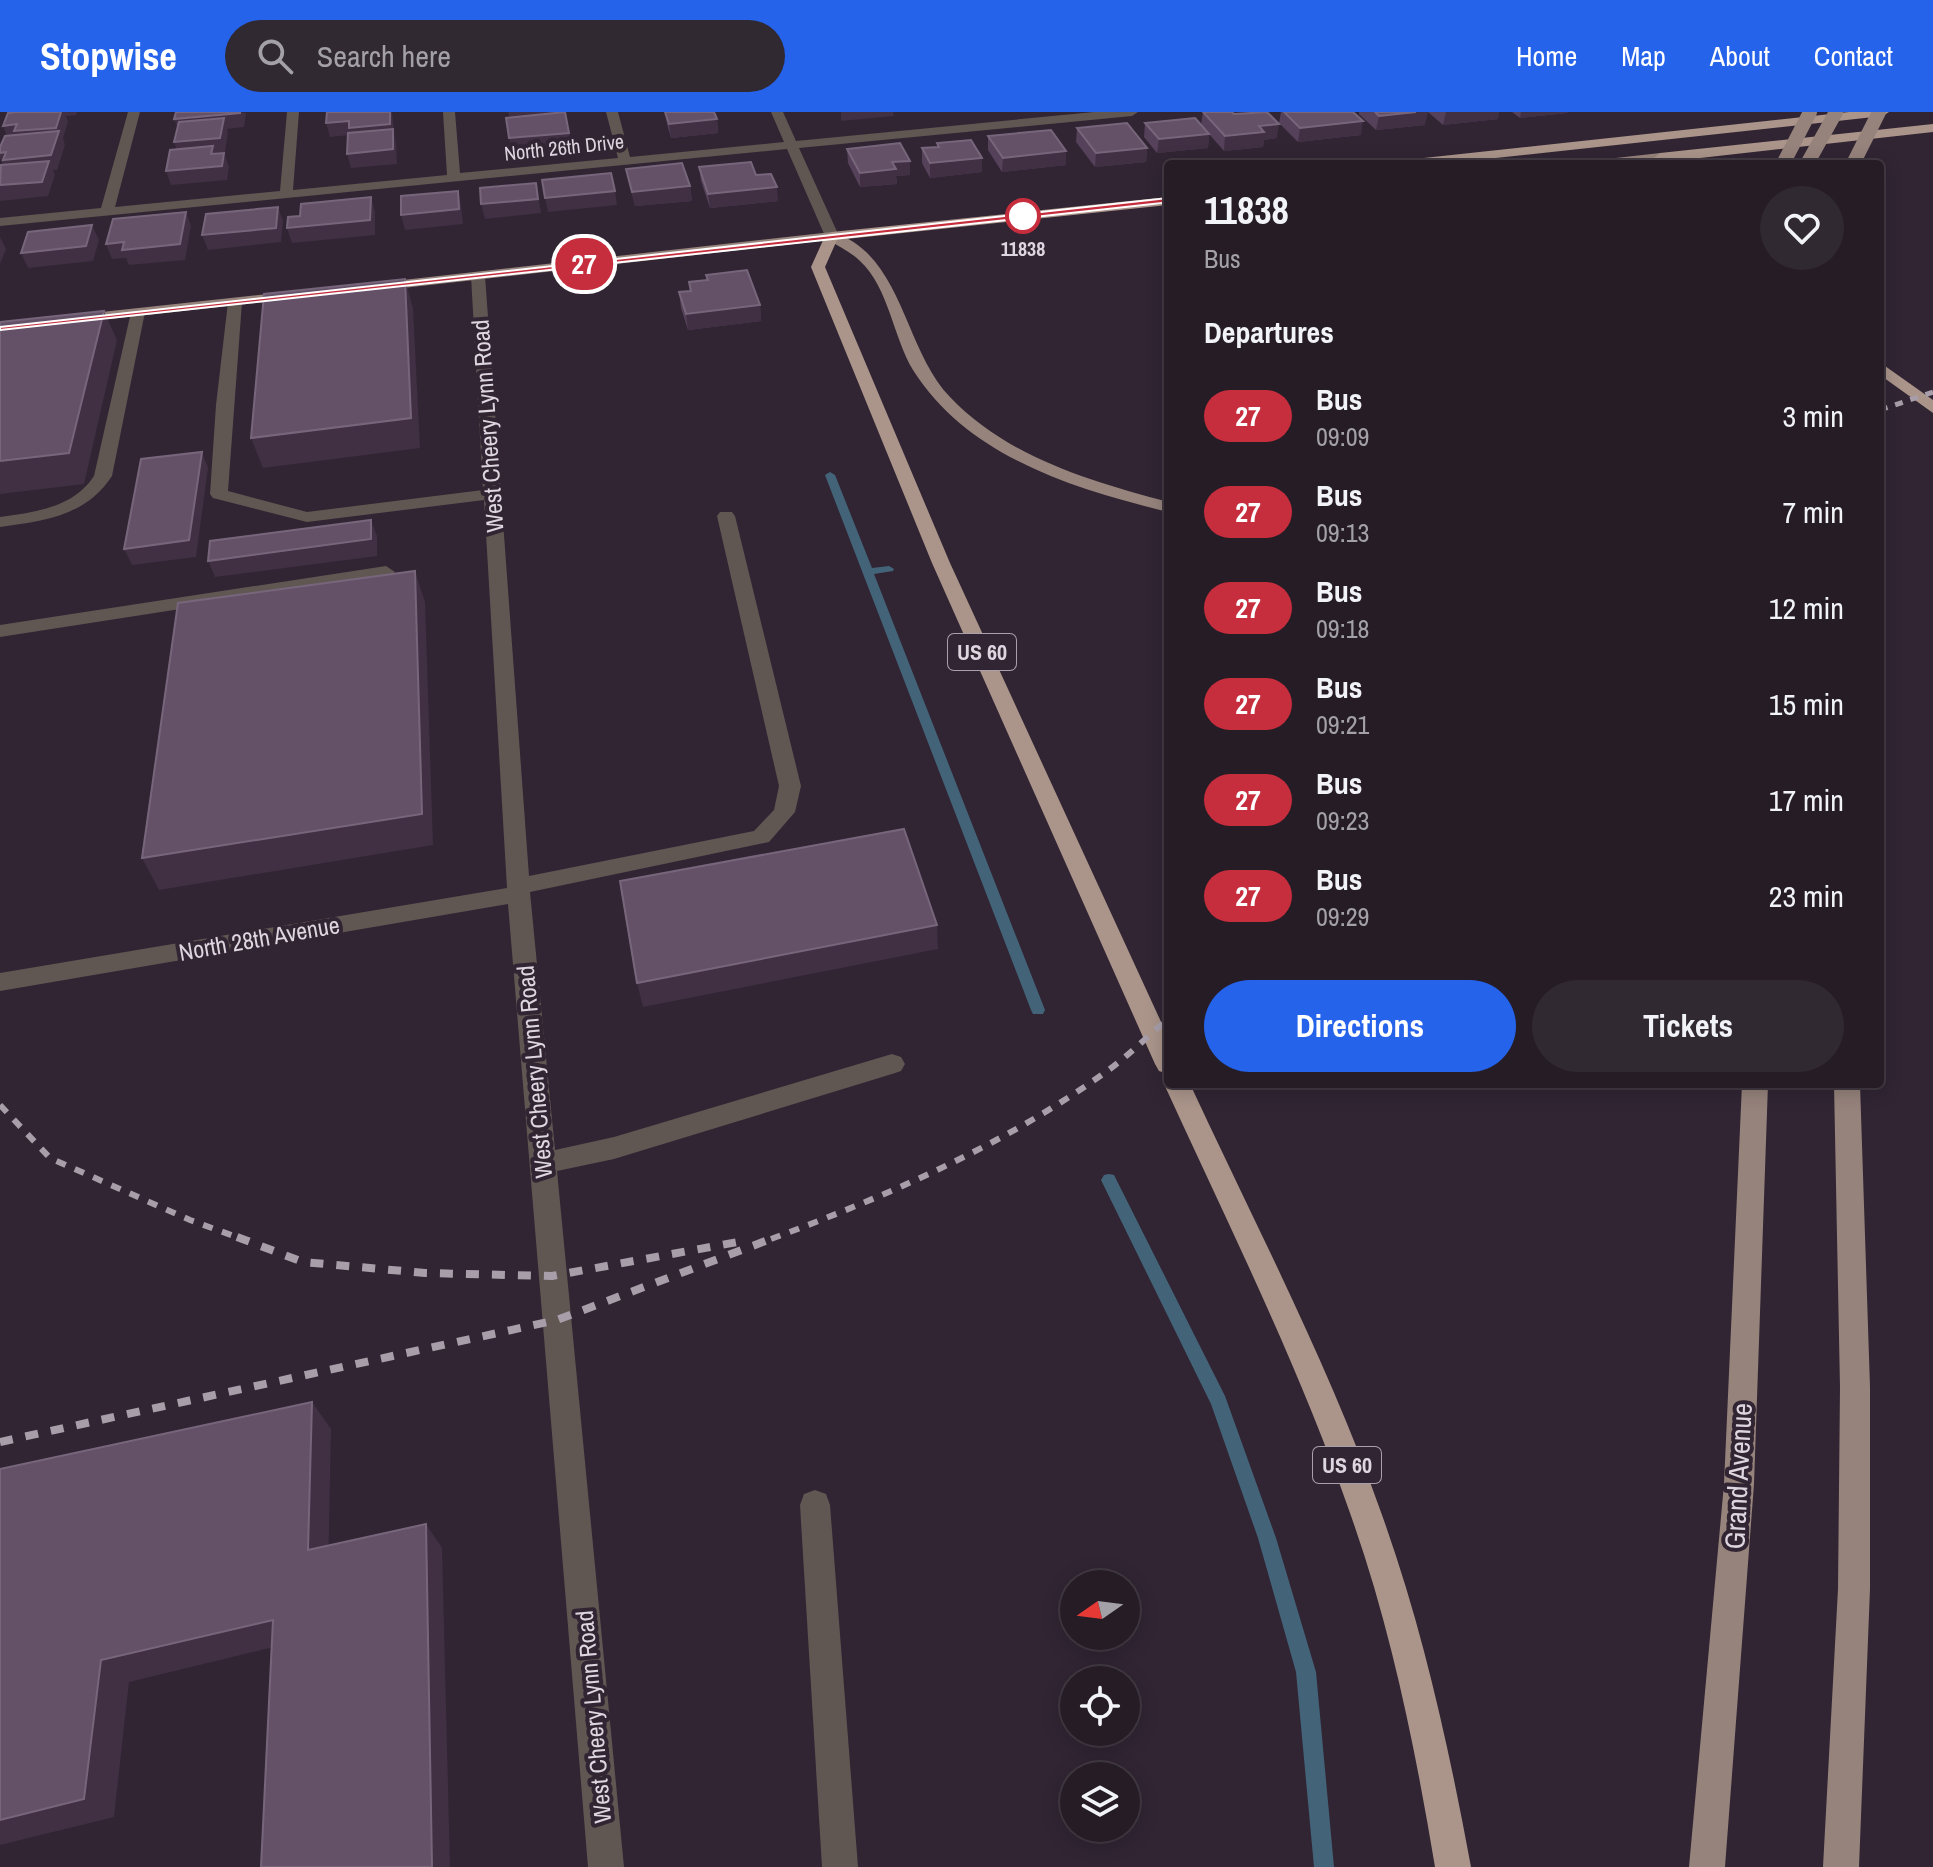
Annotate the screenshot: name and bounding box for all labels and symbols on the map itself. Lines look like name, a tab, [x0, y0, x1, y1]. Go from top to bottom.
street label: North 26th Drive	[503, 127, 625, 167]
marker: 11838	[1006, 199, 1040, 233]
place label: 11838	[1001, 235, 1045, 262]
line badge: 27	[548, 238, 620, 290]
street label: West Cheery Lynn Road	[464, 318, 510, 534]
road number: US 60	[948, 634, 1016, 670]
street label: North 28th Avenue	[176, 908, 342, 968]
street label: West Cheery Lynn Road	[509, 964, 559, 1180]
street label: Grand Avenue	[1715, 1402, 1761, 1550]
road number: US 60	[1313, 1447, 1381, 1483]
north arrow	[1060, 1570, 1140, 1650]
street label: West Cheery Lynn Road	[568, 1609, 618, 1825]

